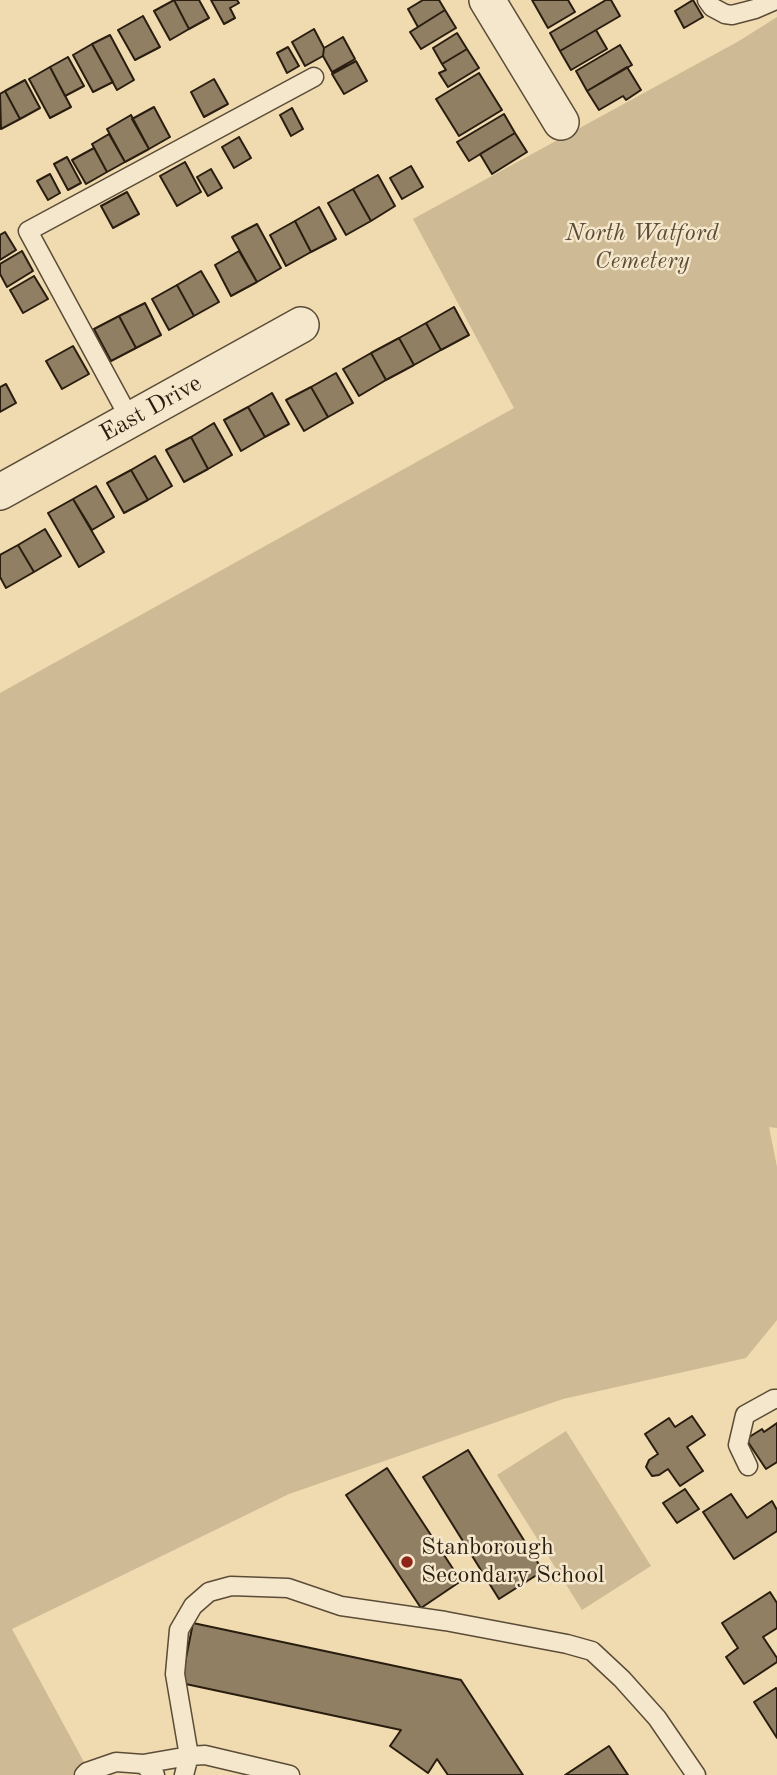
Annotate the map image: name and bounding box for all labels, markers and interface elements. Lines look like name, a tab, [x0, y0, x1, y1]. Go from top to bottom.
park label: North Watford Cemetery	[565, 220, 719, 276]
street label: East Drive	[95, 369, 207, 449]
place label: Stanborough Secondary School	[421, 1534, 605, 1590]
marker: Stanborough Secondary School	[399, 1554, 415, 1570]

